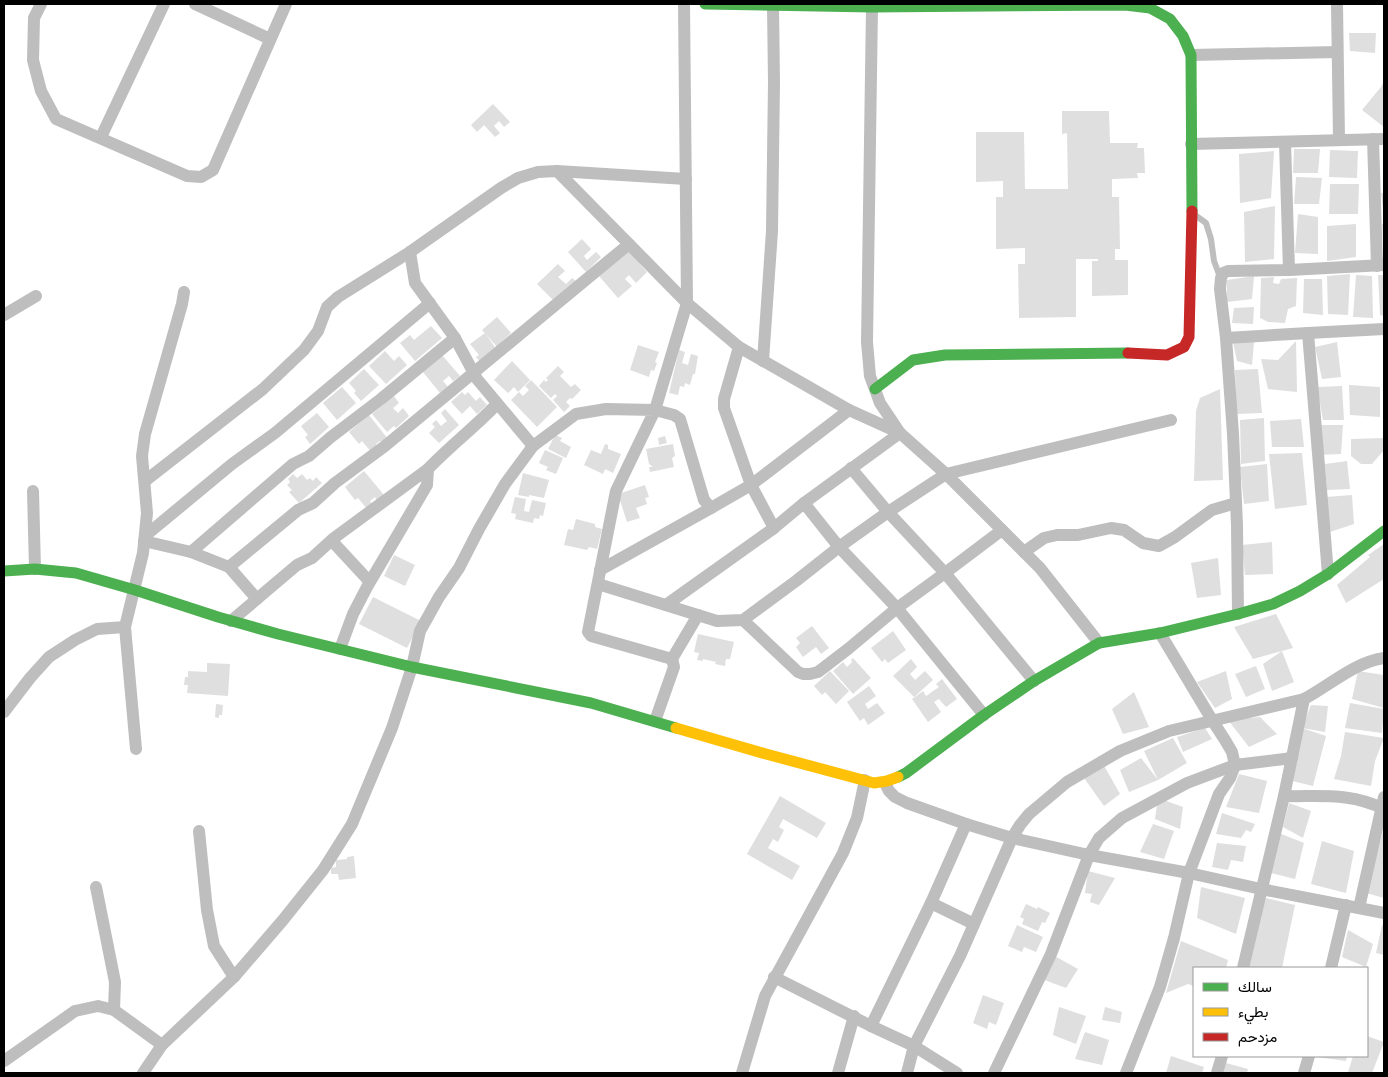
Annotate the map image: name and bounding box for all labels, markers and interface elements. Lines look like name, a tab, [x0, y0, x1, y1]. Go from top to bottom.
legend	[1193, 967, 1368, 1057]
text: سالك	[1238, 978, 1272, 995]
text: بطيء	[1238, 1003, 1268, 1025]
text: مزدحم	[1238, 1028, 1277, 1047]

